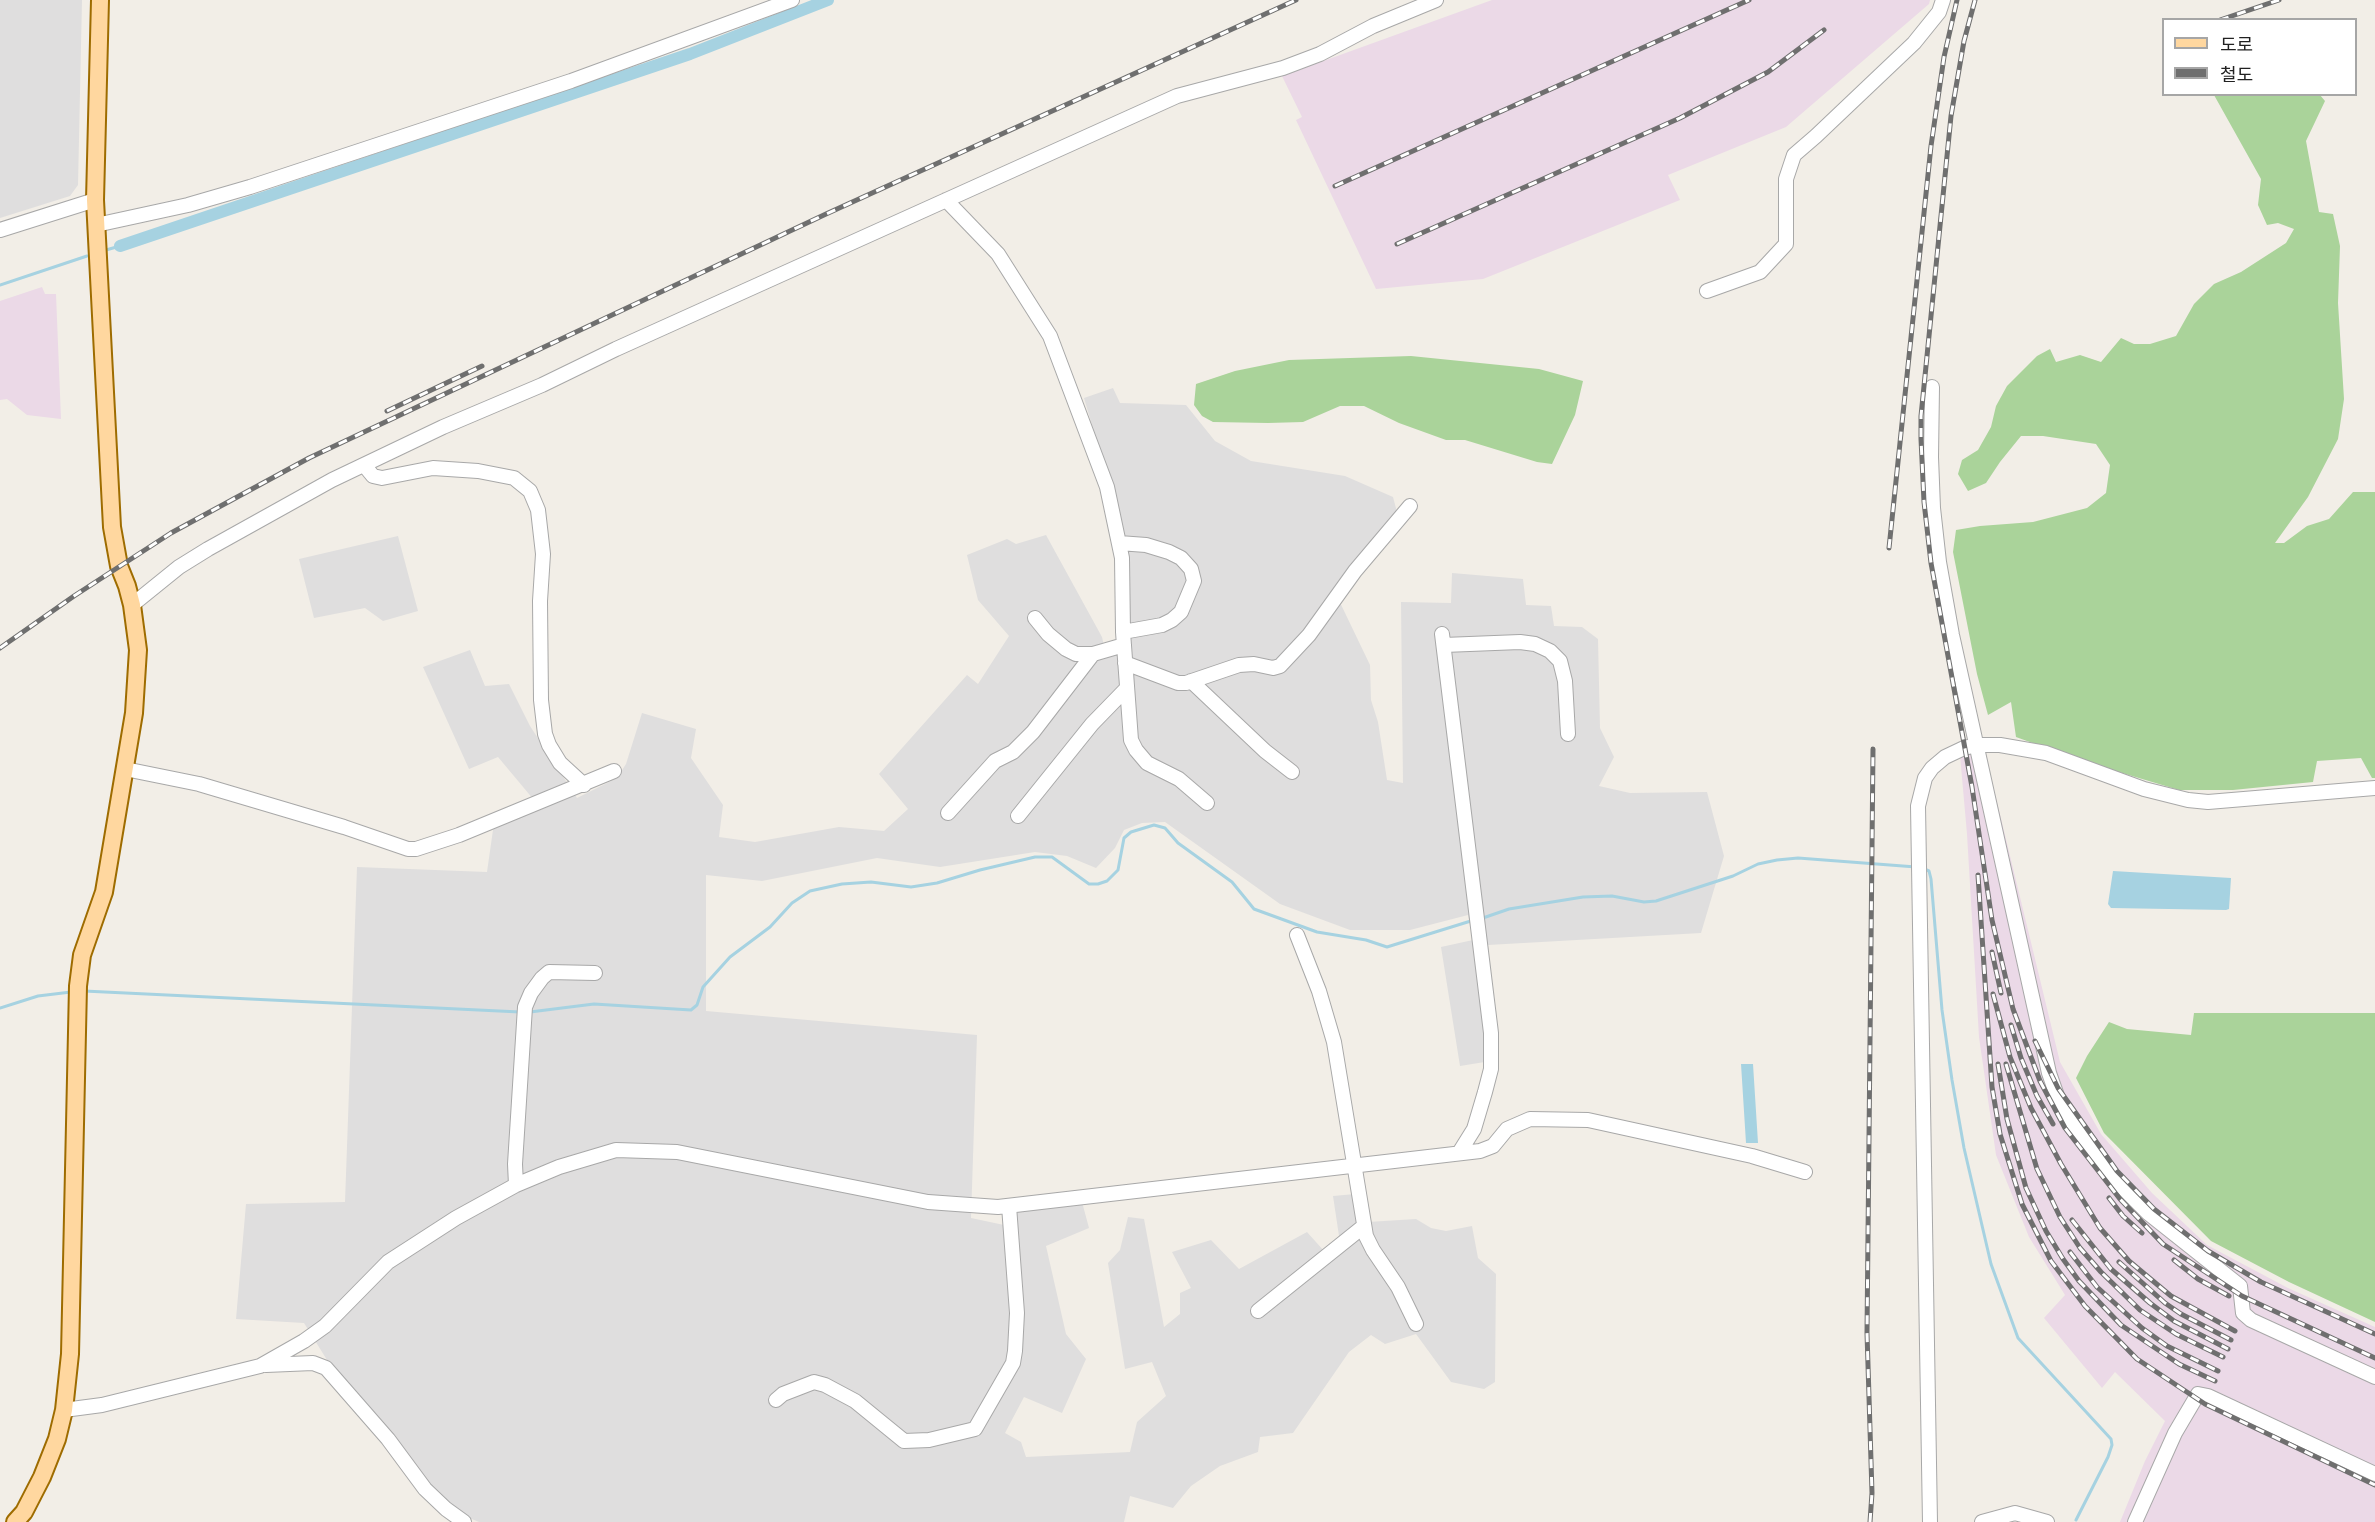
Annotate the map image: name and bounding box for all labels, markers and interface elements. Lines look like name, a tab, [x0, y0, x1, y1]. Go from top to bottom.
legend	[2162, 18, 2357, 96]
text: 도로	[2220, 34, 2253, 56]
text: 철도	[2220, 64, 2253, 86]

